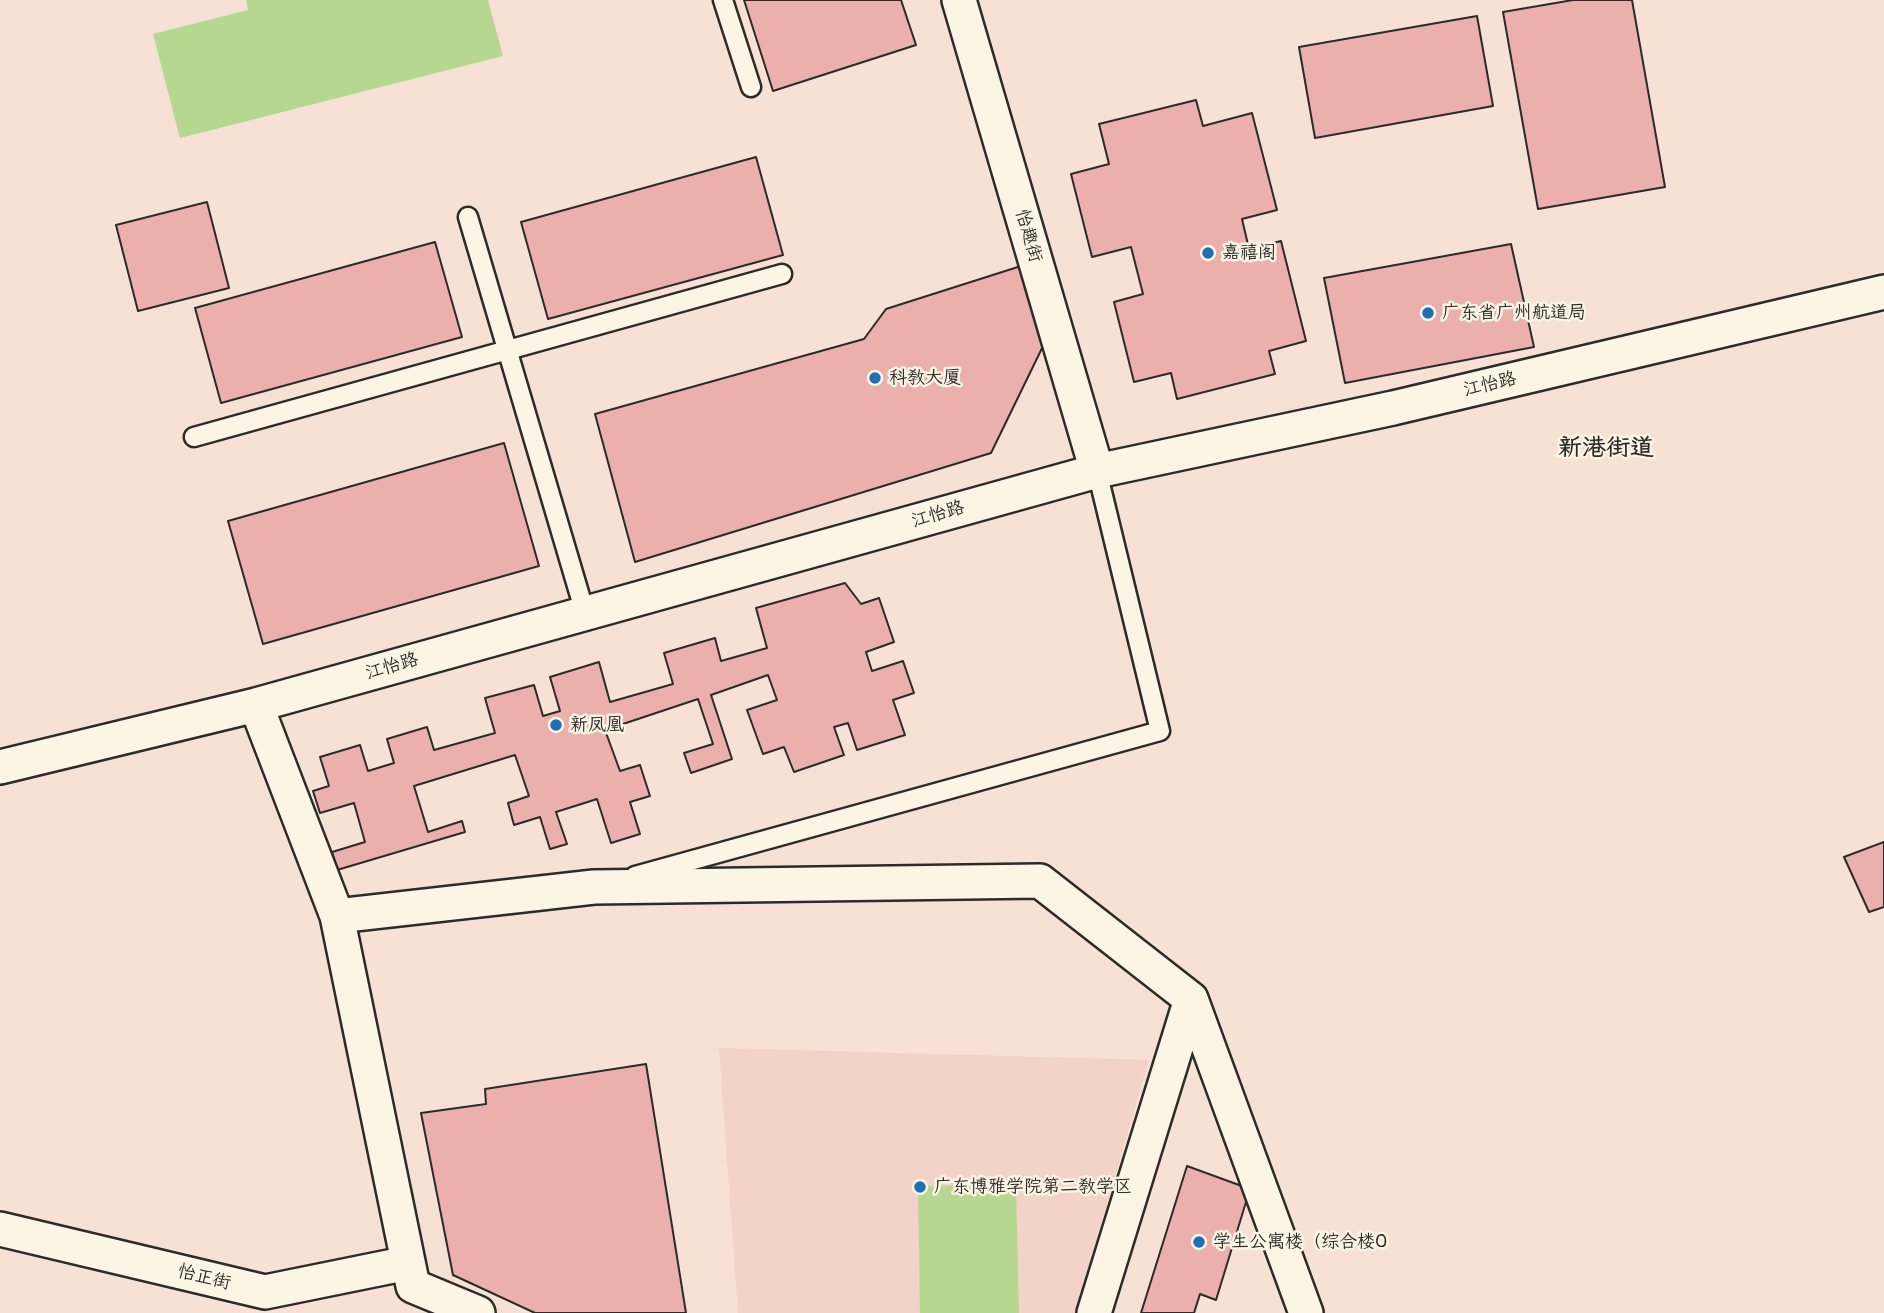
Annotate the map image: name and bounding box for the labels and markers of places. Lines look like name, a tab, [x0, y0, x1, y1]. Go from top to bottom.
place label: 嘉禧阁	[1222, 242, 1276, 264]
marker: 嘉禧阁	[1200, 245, 1216, 261]
place label: 广东省广州航道局	[1442, 302, 1586, 324]
marker: 广东省广州航道局	[1420, 305, 1436, 321]
place label: 科教大厦	[889, 367, 961, 389]
marker: 科教大厦	[867, 370, 883, 386]
place label: 新凤凰	[570, 714, 624, 736]
marker: 新凤凰	[548, 717, 564, 733]
place label: 广东博雅学院第二教学区	[934, 1176, 1132, 1198]
marker: 广东博雅学院第二教学区	[912, 1179, 928, 1195]
place label: 学生公寓楼（综合楼0	[1213, 1231, 1387, 1253]
marker: 学生公寓楼（综合楼0	[1191, 1234, 1207, 1250]

